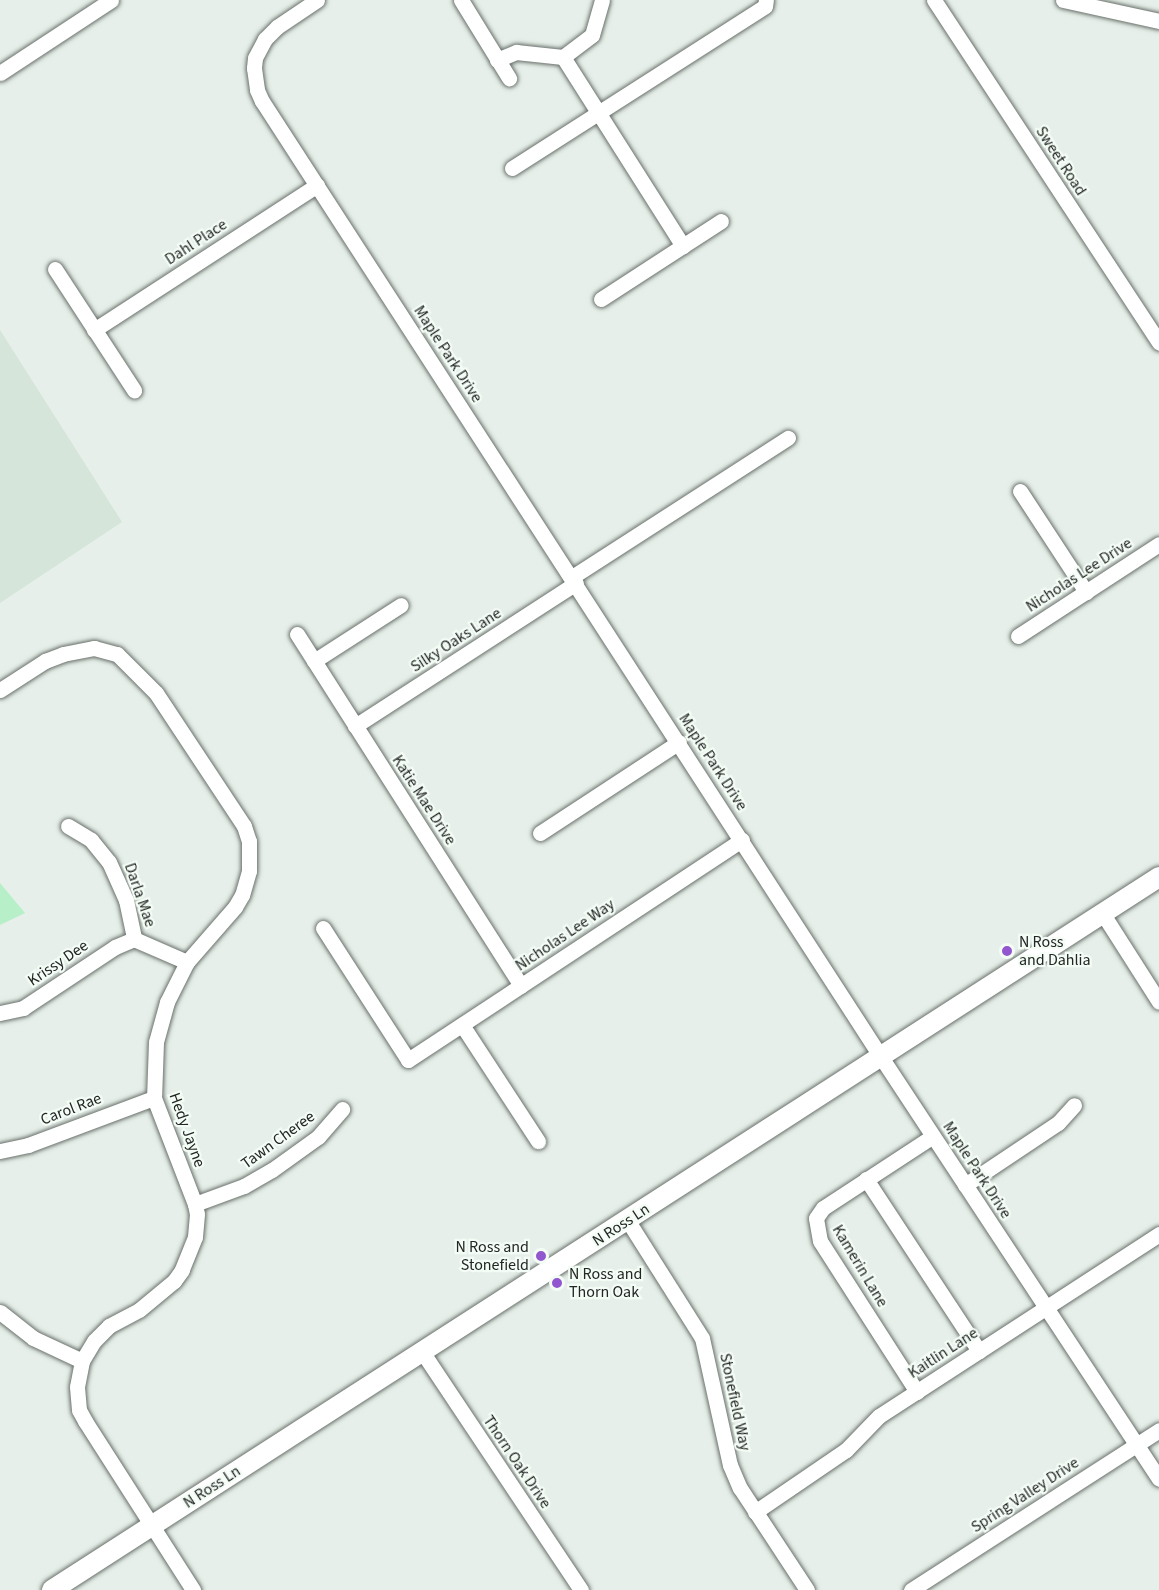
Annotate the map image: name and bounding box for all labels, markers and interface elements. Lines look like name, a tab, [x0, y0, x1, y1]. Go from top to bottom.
street label: Sweet Road	[1032, 123, 1090, 199]
street label: Dahl Place	[161, 215, 231, 269]
street label: Maple Park Drive	[410, 302, 486, 406]
street label: Nicholas Lee Drive	[1022, 534, 1136, 616]
street label: Silky Oaks Lane	[407, 604, 505, 676]
street label: Maple Park Drive	[675, 710, 751, 814]
street label: Katie Mae Drive	[388, 752, 460, 848]
street label: Darla Mae	[120, 860, 160, 930]
street label: Nicholas Lee Way	[512, 895, 618, 975]
place label: N Ross and Dahlia	[1019, 932, 1091, 970]
street label: Krissy Dee	[24, 936, 92, 990]
marker: N Ross and Dahlia	[1000, 944, 1014, 958]
street label: Carol Rae	[38, 1089, 104, 1129]
street label: Hedy Jayne	[165, 1090, 209, 1170]
street label: Tawn Cheree	[238, 1107, 318, 1173]
street label: Maple Park Drive	[939, 1118, 1015, 1222]
street label: N Ross Ln	[589, 1199, 653, 1251]
street label: Kamerin Lane	[828, 1221, 892, 1311]
place label: N Ross and Stonefield	[456, 1237, 529, 1275]
marker: N Ross and Stonefield	[534, 1249, 548, 1263]
place label: N Ross and Thorn Oak	[569, 1264, 642, 1302]
marker: N Ross and Thorn Oak	[550, 1276, 564, 1290]
street label: Kaitlin Lane	[905, 1323, 981, 1383]
street label: Stonefield Way	[715, 1351, 755, 1453]
street label: Thorn Oak Drive	[479, 1412, 555, 1512]
street label: Spring Valley Drive	[968, 1453, 1082, 1537]
street label: N Ross Ln	[180, 1461, 244, 1513]

